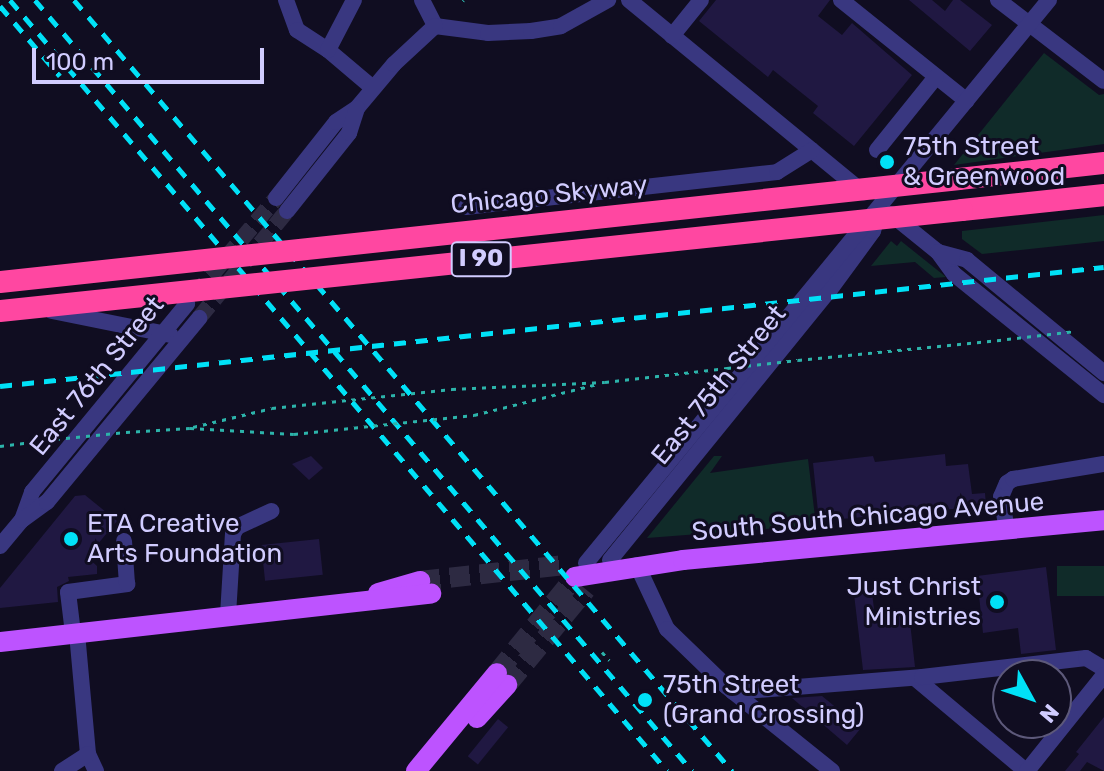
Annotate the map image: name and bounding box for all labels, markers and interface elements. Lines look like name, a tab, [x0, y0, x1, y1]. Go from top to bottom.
scale bar	[36, 32, 268, 82]
text: 100 m	[46, 48, 114, 76]
place label: 75th Street & Greenwood	[903, 131, 1065, 192]
marker: 75th Street & Greenwood	[878, 153, 896, 171]
street label: Chicago Skyway	[449, 169, 649, 221]
road number: I 90	[449, 239, 513, 279]
street label: East 76th Street	[23, 290, 171, 462]
street label: East 75th Street	[645, 299, 793, 471]
street label: South South Chicago Avenue	[690, 486, 1046, 548]
place label: ETA Creative Arts Foundation	[87, 508, 282, 570]
marker: ETA Creative Arts Foundation	[62, 530, 80, 548]
place label: Just Christ Ministries	[846, 571, 981, 632]
marker: Just Christ Ministries	[988, 593, 1006, 611]
north arrow	[992, 659, 1072, 739]
place label: 75th Street (Grand Crossing)	[663, 669, 864, 730]
marker: 75th Street (Grand Crossing)	[634, 689, 656, 711]
text: N	[1034, 699, 1065, 728]

